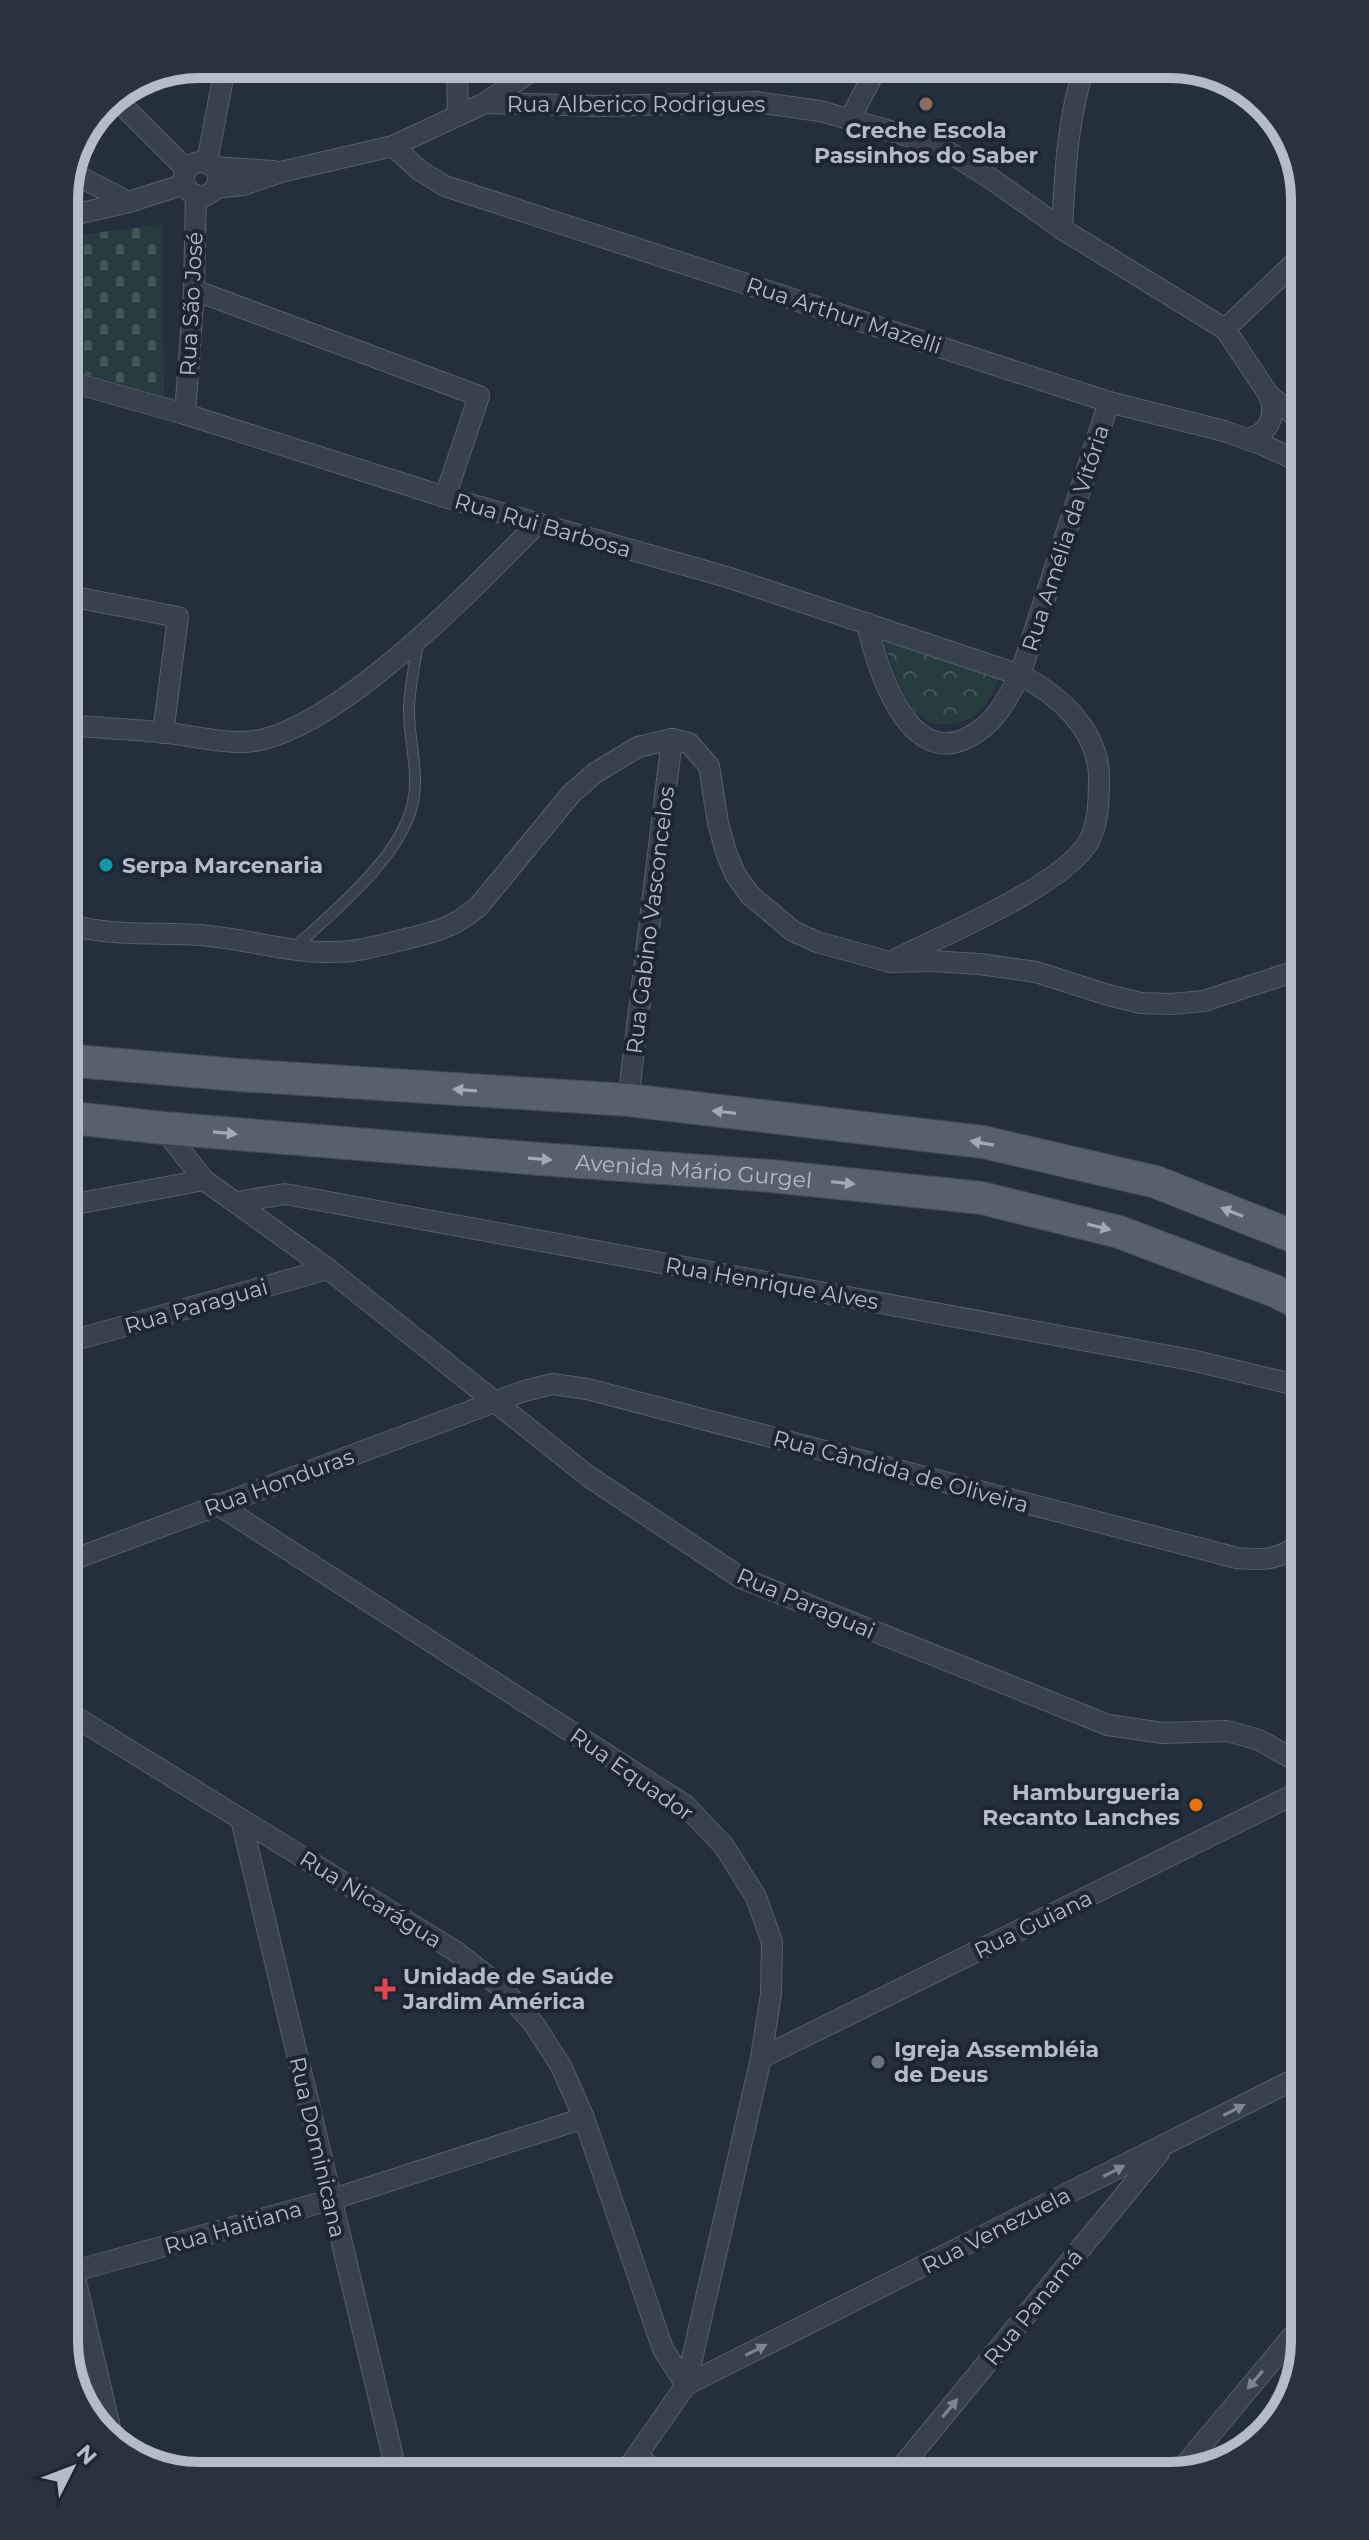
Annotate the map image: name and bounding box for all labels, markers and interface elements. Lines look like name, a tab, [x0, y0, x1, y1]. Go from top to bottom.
street label: Rua Alberico Rodrigues	[507, 91, 766, 118]
marker: Creche Escola Passinhos do Saber	[917, 95, 935, 113]
place label: Creche Escola Passinhos do Saber	[814, 117, 1038, 169]
street label: Rua São José	[174, 231, 209, 377]
street label: Rua Arthur Mazelli	[743, 271, 945, 360]
street label: Rua Amélia da Vitória	[1016, 421, 1115, 655]
street label: Rua Rui Barbosa	[451, 487, 634, 564]
street label: Rua Gabino Vasconcelos	[621, 784, 680, 1055]
place label: Serpa Marcenaria	[122, 852, 323, 879]
marker: Serpa Marcenaria	[97, 856, 115, 874]
one-way arrow	[452, 1083, 477, 1096]
one-way arrow	[712, 1105, 737, 1118]
one-way arrow	[213, 1127, 238, 1140]
one-way arrow	[970, 1136, 995, 1149]
street label: Avenida Mário Gurgel	[574, 1149, 813, 1194]
one-way arrow	[528, 1153, 553, 1166]
one-way arrow	[831, 1177, 856, 1190]
one-way arrow	[1220, 1205, 1244, 1218]
one-way arrow	[1086, 1221, 1111, 1233]
street label: Rua Henrique Alves	[663, 1251, 881, 1316]
street label: Rua Paraguai	[122, 1273, 271, 1340]
street label: Rua Cândida de Oliveira	[770, 1424, 1031, 1519]
street label: Rua Honduras	[201, 1443, 358, 1522]
street label: Rua Paraguai	[733, 1562, 879, 1645]
street label: Rua Equador	[565, 1722, 699, 1827]
place label: Hamburgueria Recanto Lanches	[982, 1779, 1180, 1831]
marker: Hamburgueria Recanto Lanches	[1187, 1796, 1205, 1814]
street label: Rua Nicarágua	[295, 1845, 447, 1954]
street label: Rua Guiana	[970, 1884, 1097, 1965]
place label: Unidade de Saúde Jardim América	[402, 1963, 614, 2015]
marker: Unidade de Saúde Jardim América	[374, 1978, 396, 2000]
place label: Igreja Assembléia de Deus	[894, 2036, 1099, 2088]
marker: Igreja Assembléia de Deus	[869, 2053, 887, 2071]
street label: Rua Dominicana	[284, 2054, 351, 2240]
one-way arrow	[1223, 2103, 1246, 2117]
one-way arrow	[1102, 2164, 1125, 2178]
street label: Rua Venezuela	[917, 2181, 1075, 2280]
street label: Rua Haitiana	[161, 2195, 305, 2260]
street label: Rua Panamá	[978, 2244, 1089, 2371]
one-way arrow	[745, 2343, 768, 2357]
one-way arrow	[1247, 2370, 1264, 2390]
one-way arrow	[941, 2398, 958, 2418]
north arrow	[32, 2428, 112, 2508]
text: N	[71, 2439, 102, 2471]

